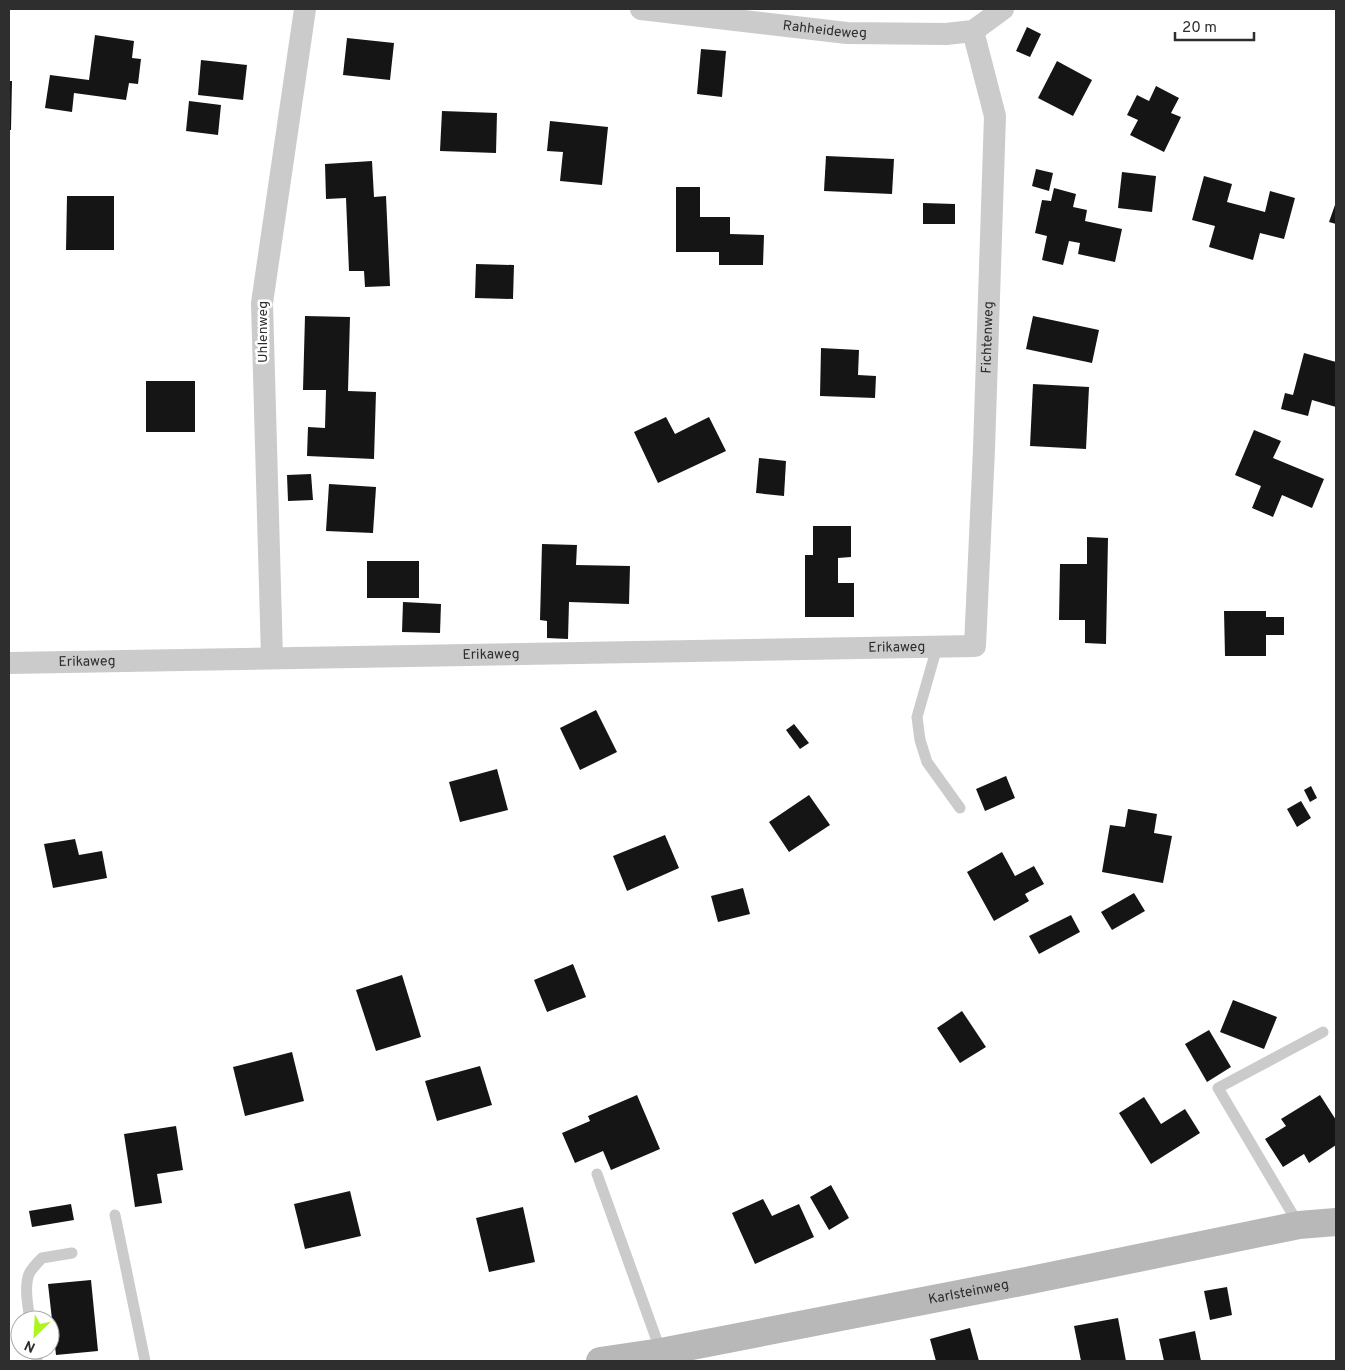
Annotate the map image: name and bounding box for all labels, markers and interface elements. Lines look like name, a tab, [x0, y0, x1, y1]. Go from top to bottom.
scale bar	[1175, 10, 1254, 42]
street label: Rahheideweg	[782, 17, 867, 42]
text: 20 m	[1182, 19, 1217, 38]
street label: Uhlenweg	[255, 301, 272, 363]
street label: Fichtenweg	[978, 301, 997, 374]
street label: Erikaweg	[868, 638, 926, 656]
street label: Erikaweg	[462, 646, 520, 664]
street label: Erikaweg	[58, 653, 116, 671]
street label: Karlsteinweg	[927, 1276, 1010, 1308]
north arrow	[10, 1310, 60, 1360]
text: N	[22, 1336, 38, 1355]

